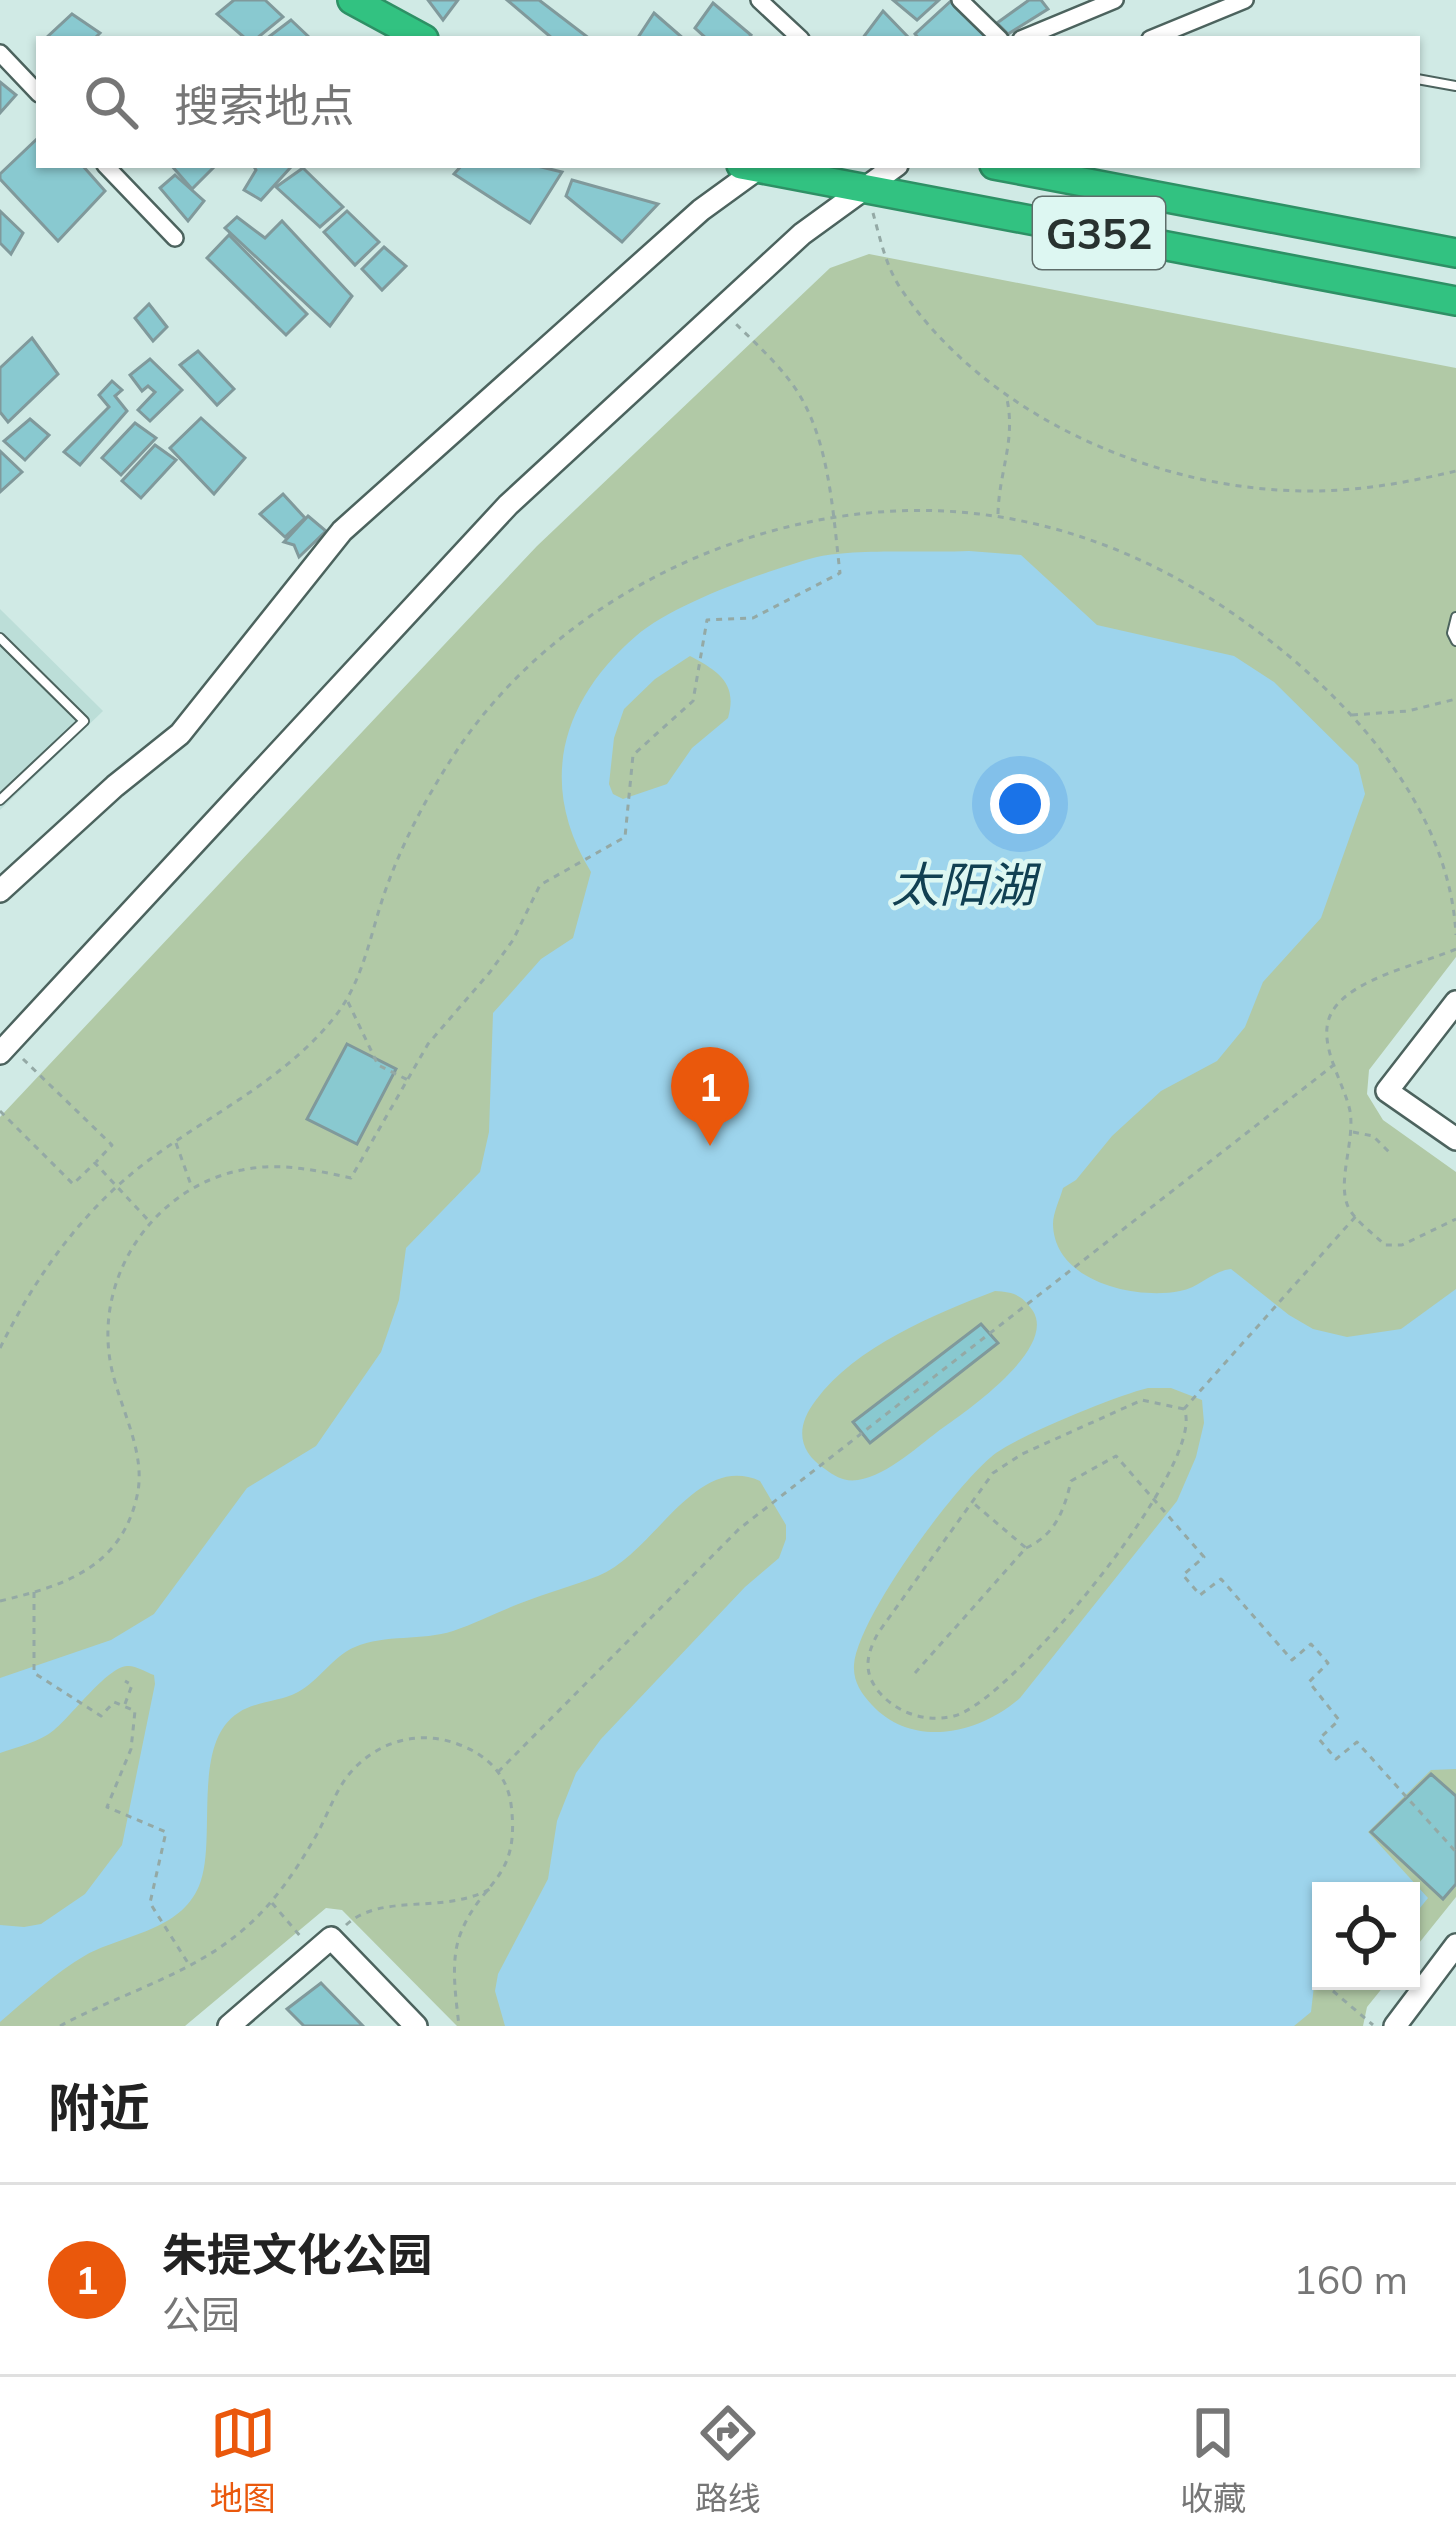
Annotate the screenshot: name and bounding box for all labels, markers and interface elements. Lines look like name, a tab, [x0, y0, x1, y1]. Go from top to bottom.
search box	[36, 36, 1420, 168]
icon: search	[78, 69, 144, 135]
text: 搜索地点	[174, 77, 354, 133]
road number: G352	[1033, 197, 1165, 269]
your location	[990, 774, 1050, 834]
water label: 太阳湖	[891, 854, 1042, 914]
pin: 1	[671, 1047, 749, 1146]
map controls	[1312, 1882, 1420, 1990]
button: locate	[1312, 1882, 1420, 1990]
text: 附近	[48, 2075, 150, 2139]
text: 朱提文化公园	[162, 2226, 432, 2282]
text: 1	[75, 2255, 99, 2304]
text: 160 m	[1293, 2255, 1408, 2304]
text: 公园	[162, 2290, 240, 2339]
tab: 地图	[210, 2400, 276, 2520]
tab: 路线	[695, 2400, 761, 2520]
tab: 收藏	[1180, 2400, 1246, 2520]

